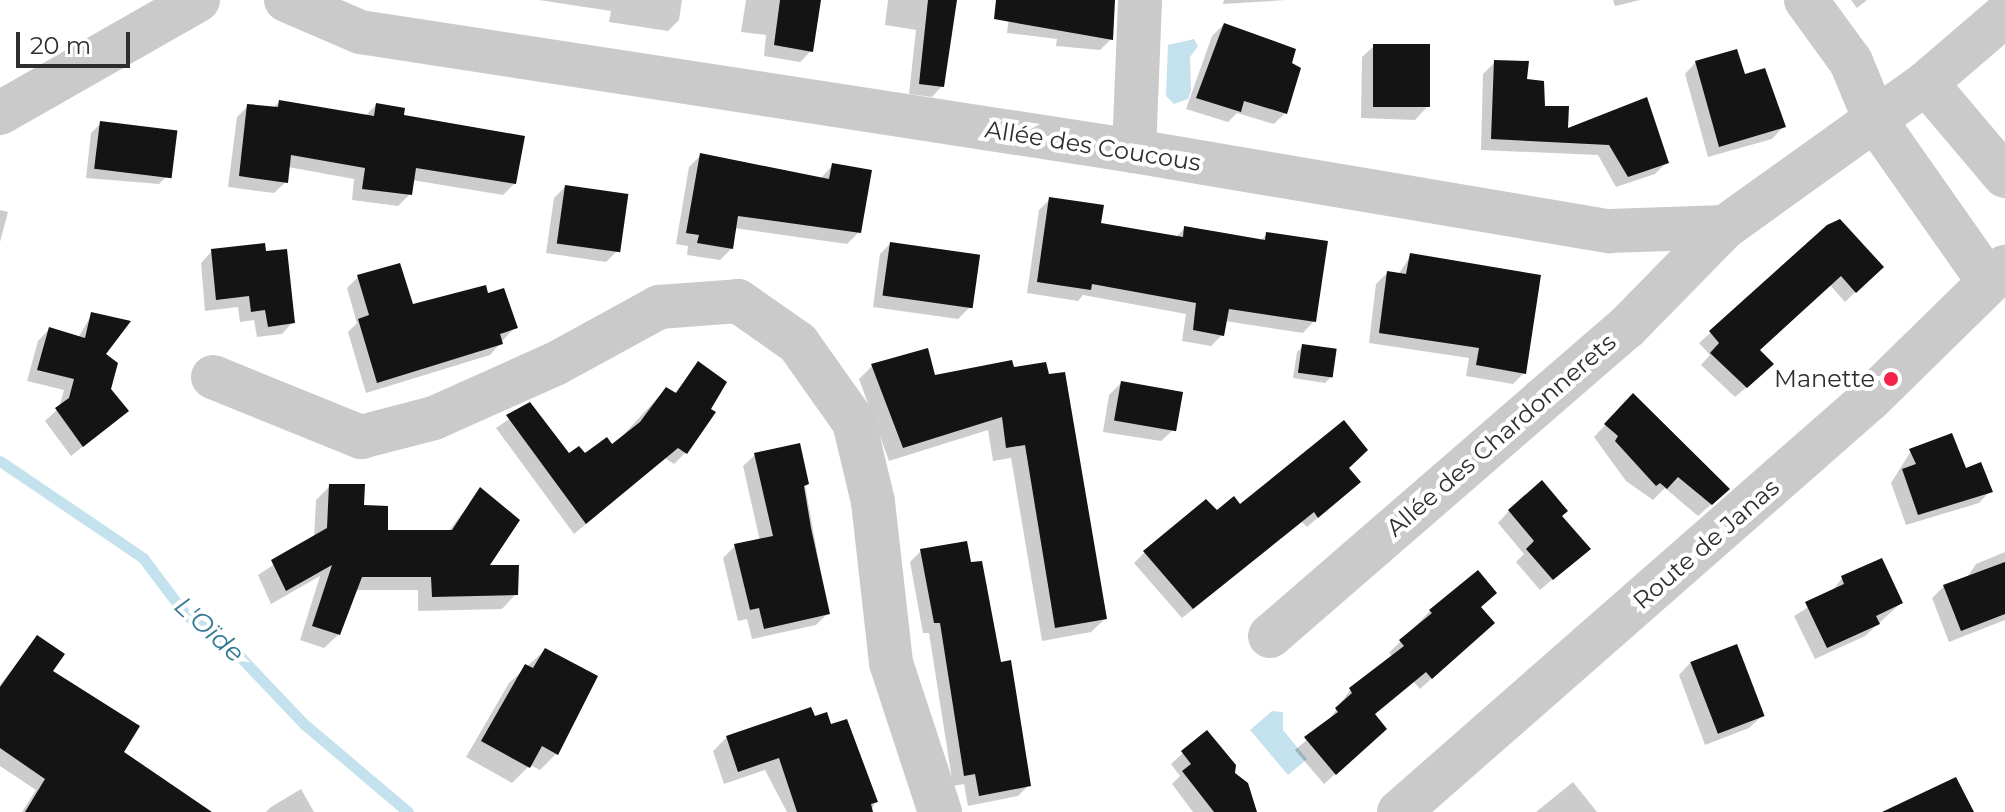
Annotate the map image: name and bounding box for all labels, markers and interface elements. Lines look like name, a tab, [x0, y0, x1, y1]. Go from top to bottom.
scale bar	[20, 16, 134, 66]
text: 20 m	[30, 31, 91, 60]
street label: Allée des Coucous	[983, 115, 1203, 177]
street label: Allée des Chardonnerets	[1380, 328, 1622, 542]
place label: Manette	[1774, 365, 1875, 393]
marker: Manette	[1882, 370, 1900, 388]
street label: Route de Janas	[1627, 473, 1785, 615]
water label: L'Oïde	[168, 591, 250, 669]

